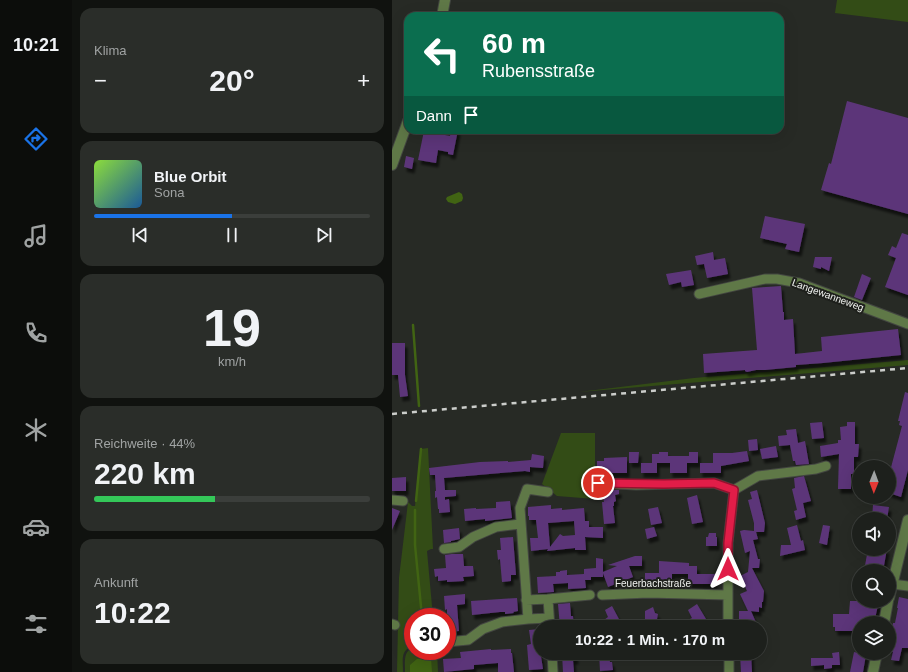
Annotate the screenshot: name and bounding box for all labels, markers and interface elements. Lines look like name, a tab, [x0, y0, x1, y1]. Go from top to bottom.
icon: left	[416, 28, 468, 80]
text: 60 m	[482, 28, 546, 59]
text: 10:21	[13, 35, 59, 55]
text: Klima	[94, 43, 127, 58]
text: Rubensstraße	[482, 61, 595, 81]
text: 20°	[209, 64, 255, 97]
text: −	[94, 68, 107, 93]
text: +	[357, 68, 370, 93]
icon: arrive	[460, 104, 482, 126]
text: Dann	[416, 107, 452, 124]
icon: directions	[22, 125, 50, 153]
text: Blue Orbit	[154, 168, 227, 185]
text: Sona	[154, 185, 184, 200]
icon: music	[22, 222, 50, 250]
icon: previous	[129, 224, 151, 246]
icon: pause	[221, 224, 243, 246]
icon: next	[313, 224, 335, 246]
street label: Langewanneweg	[791, 277, 865, 313]
text: 19	[203, 299, 261, 357]
icon: phone	[22, 319, 50, 347]
text: km/h	[218, 354, 246, 369]
icon: climate	[22, 416, 50, 444]
text: Reichweite · 44%	[94, 436, 195, 451]
text: 220 km	[94, 457, 196, 490]
north arrow	[852, 460, 896, 504]
map controls	[852, 460, 896, 660]
pin	[581, 466, 615, 500]
icon: arrive	[587, 472, 609, 494]
button: sound	[852, 512, 896, 556]
icon: car	[22, 513, 50, 541]
position arrow	[707, 548, 749, 590]
button: search	[852, 564, 896, 608]
text: Ankunft	[94, 575, 138, 590]
street label: Feuerbachstraße	[615, 578, 692, 589]
text: 10:22	[94, 596, 171, 629]
speed limit sign: 30	[404, 608, 456, 660]
icon: filters	[22, 610, 50, 638]
button: layers	[852, 616, 896, 660]
text: 10:22 · 1 Min. · 170 m	[575, 631, 725, 648]

